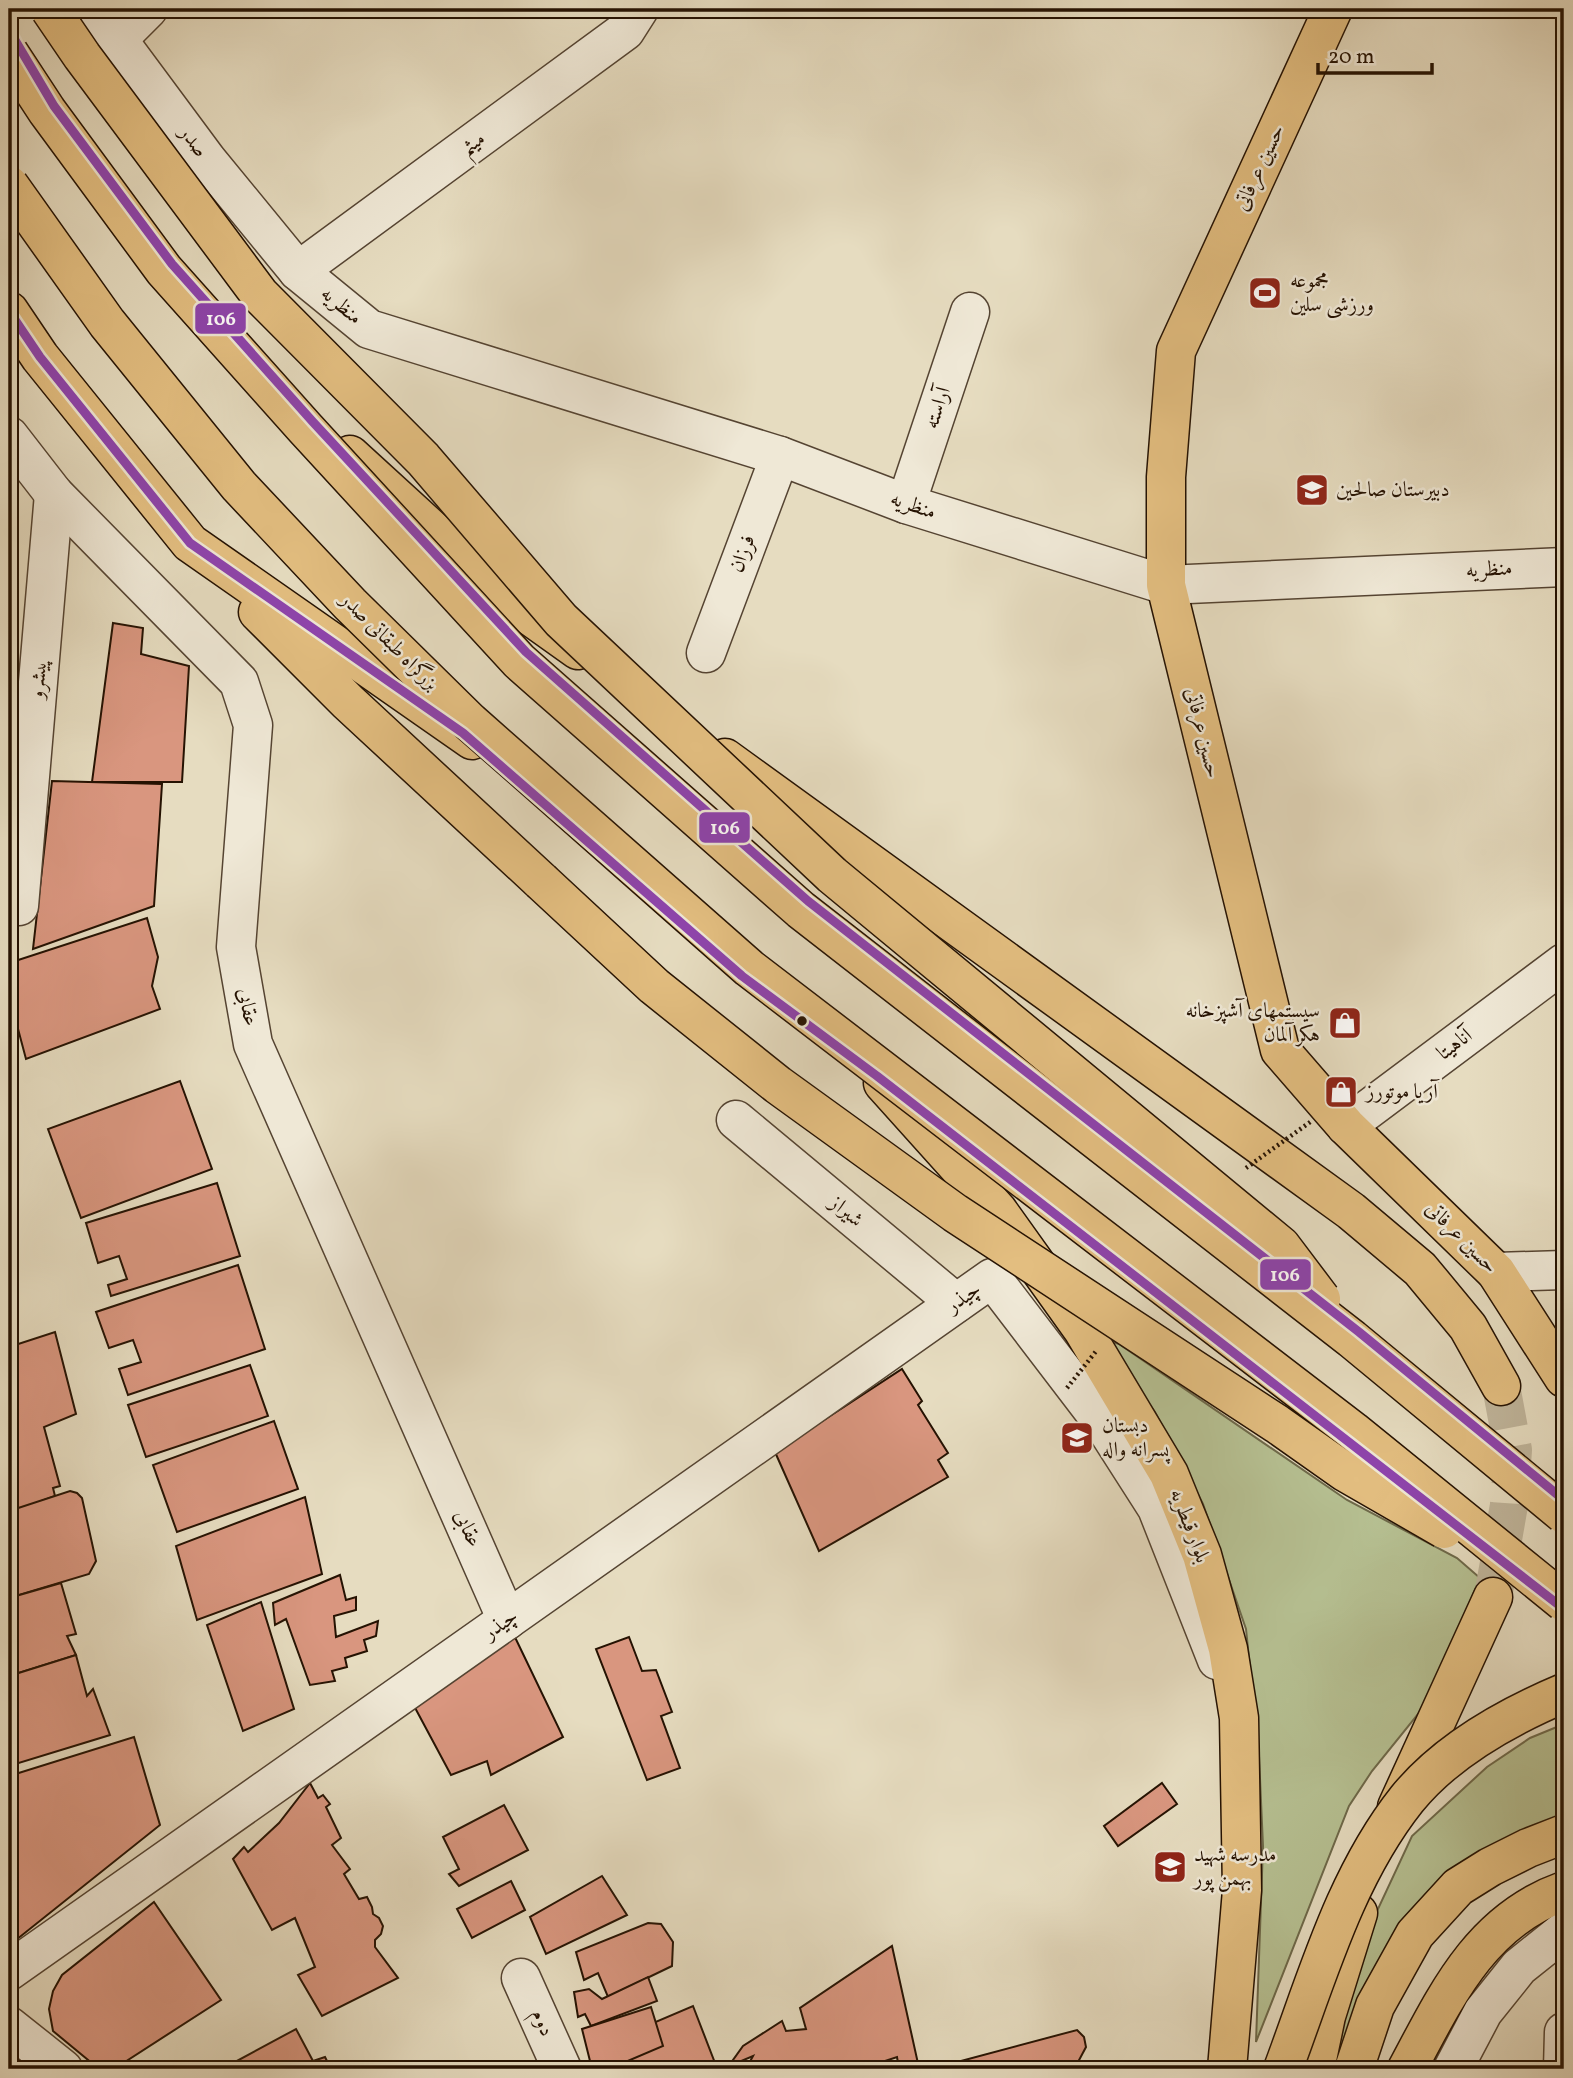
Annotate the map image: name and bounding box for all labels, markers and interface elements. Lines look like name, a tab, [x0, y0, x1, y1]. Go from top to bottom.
scale bar	[1318, 32, 1431, 76]
text: 20 m	[1328, 43, 1374, 72]
street label: صدر	[170, 119, 214, 164]
street label: حسین عرفاتی	[1227, 120, 1293, 216]
street label: میثم	[454, 125, 495, 167]
place label: مجموعه ورزشی سلین	[1290, 267, 1374, 320]
sports icon: مجموعه ورزشی سلین	[1246, 274, 1284, 312]
street label: منظریه	[314, 280, 368, 332]
line badge: 106	[194, 302, 247, 335]
text: 106	[206, 307, 236, 333]
street label: آراسته	[917, 381, 959, 433]
school or university icon: دبیرستان صالحین	[1293, 471, 1331, 509]
place label: دبیرستان صالحین	[1336, 476, 1450, 505]
street label: منظریه	[886, 485, 940, 527]
street label: فرزان	[723, 531, 763, 577]
street label: منظریه	[1465, 554, 1513, 586]
street label: بزرگراه طبقاتی صدر	[332, 584, 446, 698]
street label: پیشرو	[23, 658, 55, 702]
street label: حسین عرفاتی	[1177, 685, 1227, 781]
line badge: 106	[698, 811, 751, 844]
text: 106	[710, 816, 740, 842]
street label: عقابی	[229, 986, 265, 1028]
place label: سیستمهای آشپزخانه هکر آلمان	[1185, 997, 1320, 1050]
shop icon: سیستمهای آشپزخانه هکر آلمان	[1326, 1004, 1364, 1042]
unlabelled marker	[795, 1014, 809, 1028]
street label: آناهیتا	[1431, 1021, 1481, 1068]
shop icon: آریا موتورز	[1322, 1073, 1360, 1111]
place label: آریا موتورز	[1364, 1078, 1440, 1107]
street label: شیراز	[821, 1188, 869, 1235]
street label: حسین عرفاتی	[1418, 1195, 1504, 1281]
line badge: 106	[1259, 1258, 1312, 1291]
text: 106	[1270, 1263, 1300, 1289]
street label: چیذر	[939, 1275, 988, 1322]
place label: دبستان پسرانه واله	[1102, 1412, 1171, 1465]
school or university icon: دبستان پسرانه واله	[1058, 1419, 1096, 1457]
street label: بلوار قیطریه	[1162, 1485, 1216, 1568]
street label: عقابی	[446, 1506, 488, 1552]
street label: چیذر	[476, 1602, 525, 1649]
place label: مدرسه شهید بهمن پور	[1192, 1841, 1276, 1894]
school or university icon: مدرسه شهید بهمن پور	[1151, 1848, 1189, 1886]
street label: دوم	[521, 2005, 561, 2042]

